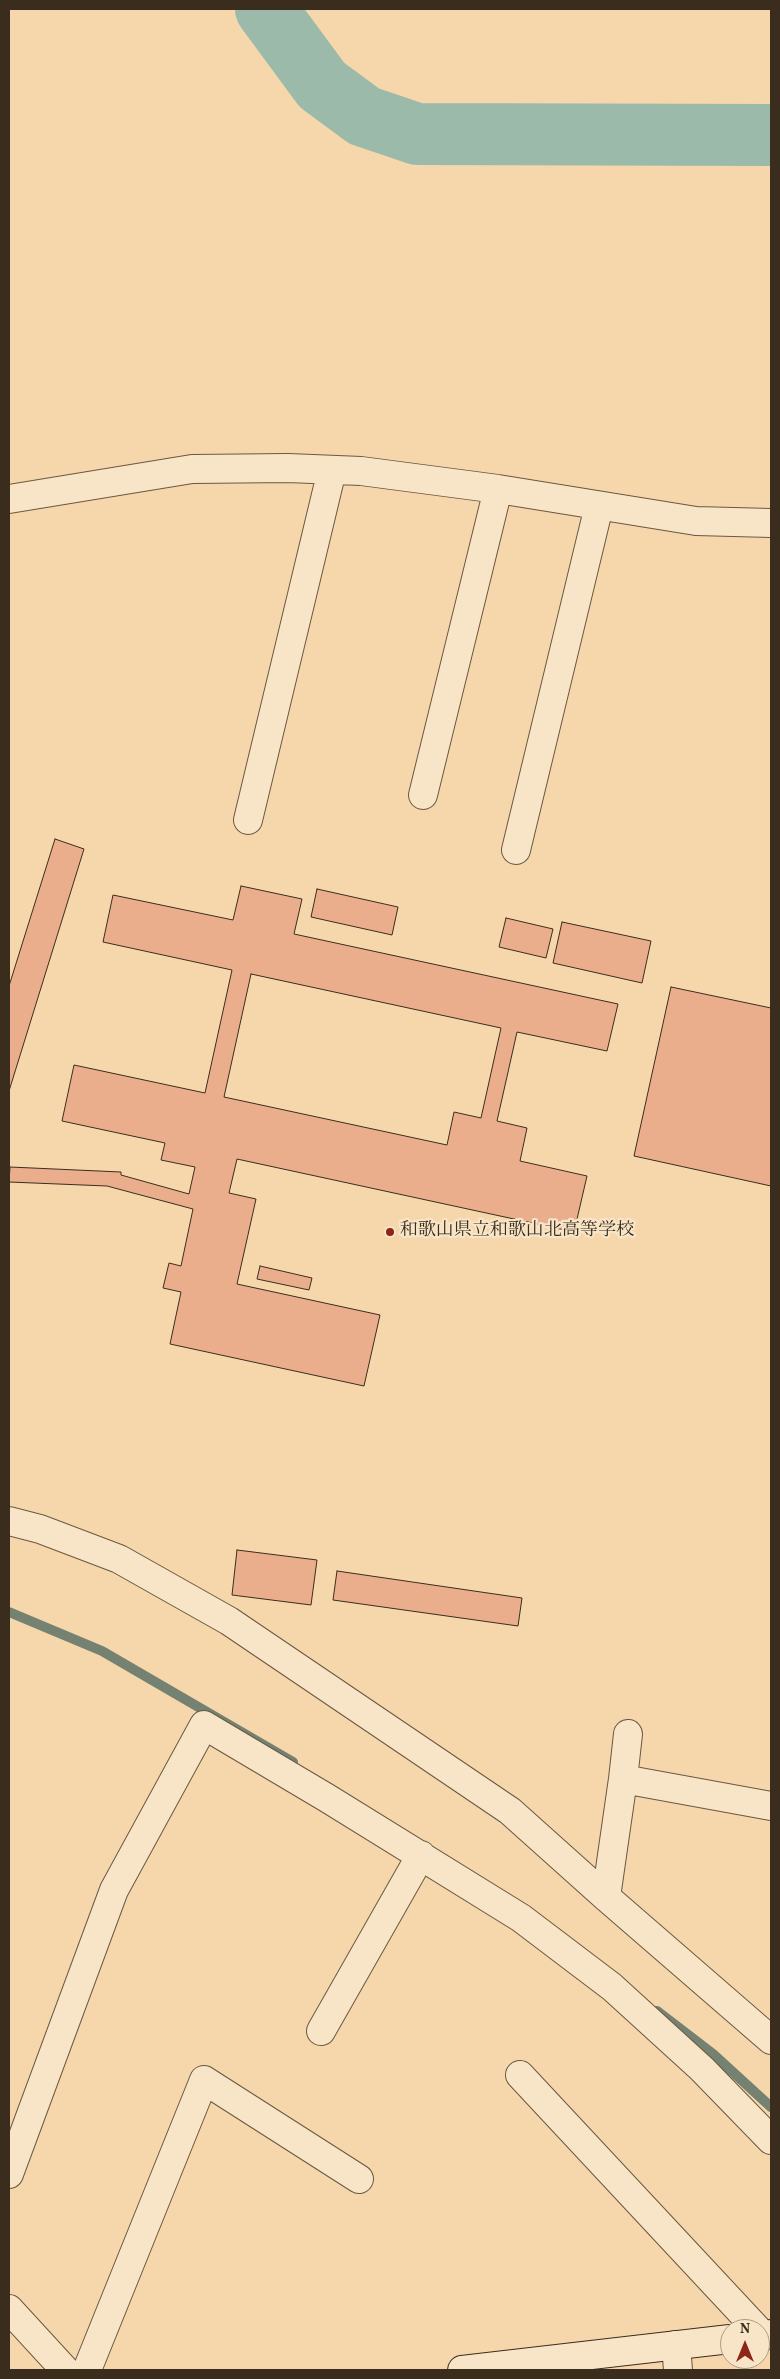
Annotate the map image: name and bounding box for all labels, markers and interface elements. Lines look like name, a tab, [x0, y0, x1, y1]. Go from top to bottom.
place label: 和歌山県立和歌山北高等学校	[400, 1221, 634, 1243]
marker: 和歌山県立和歌山北高等学校	[384, 1226, 396, 1238]
north arrow	[720, 2319, 770, 2369]
text: N	[740, 2320, 750, 2339]

